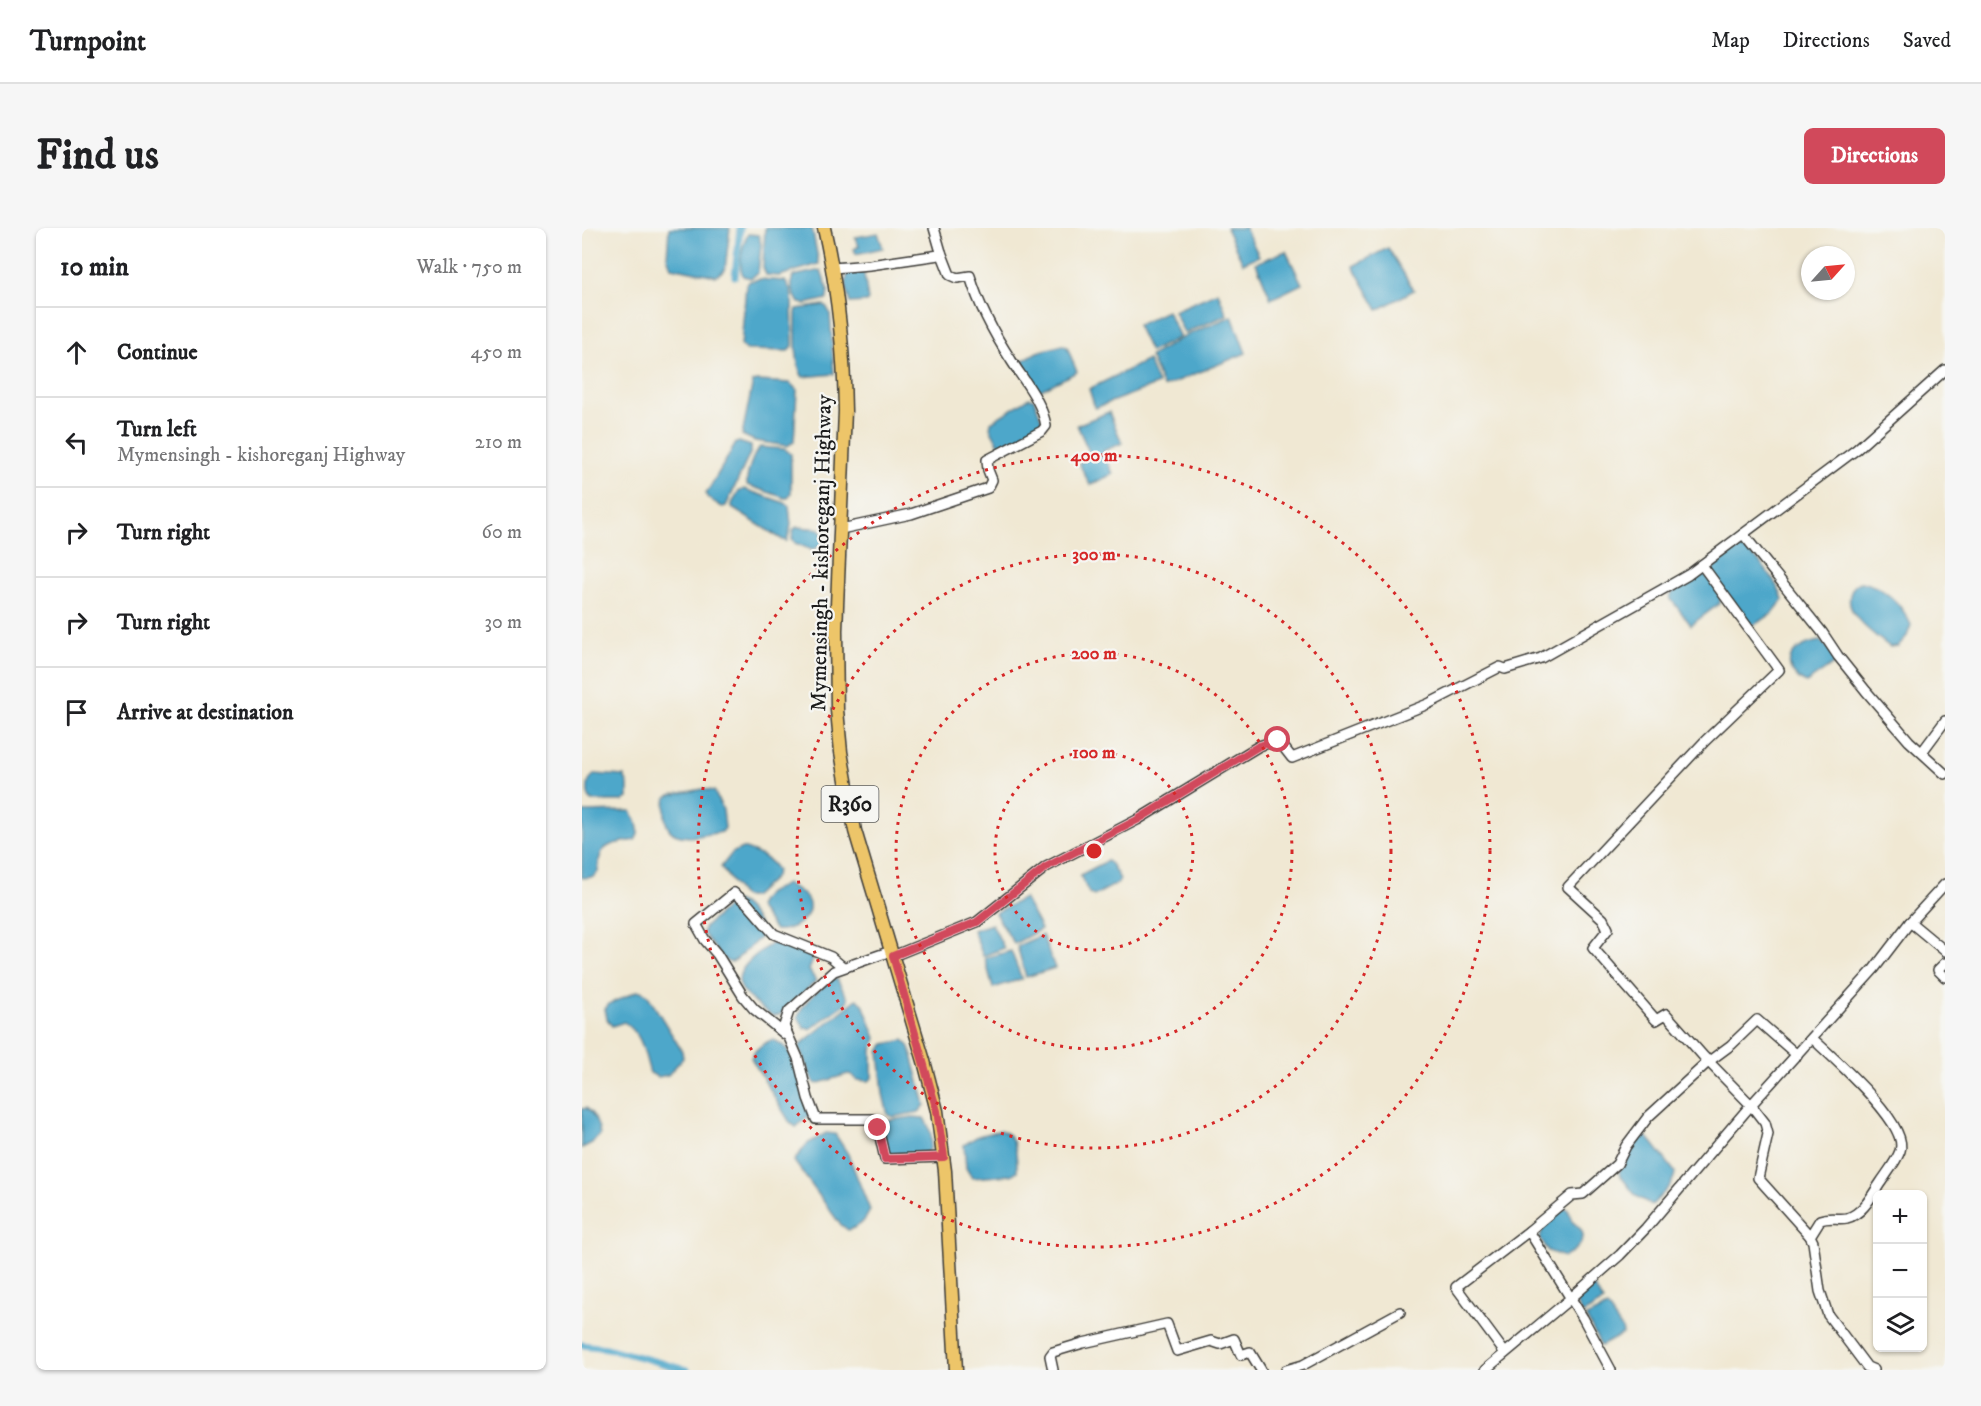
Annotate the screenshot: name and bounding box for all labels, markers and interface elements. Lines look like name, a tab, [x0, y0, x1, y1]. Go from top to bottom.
text: Turnpoint	[30, 24, 146, 59]
text: Map	[1711, 28, 1750, 54]
text: Directions	[1783, 28, 1870, 54]
text: Saved	[1903, 28, 1951, 54]
button: Directions	[1804, 128, 1945, 184]
text: Find us	[36, 130, 159, 182]
north arrow	[1801, 246, 1855, 300]
text: 10 min	[60, 251, 129, 284]
text: Walk · 750 m	[417, 255, 522, 280]
icon: ahead	[60, 336, 93, 369]
text: Continue	[117, 339, 198, 366]
text: 450 m	[471, 340, 522, 365]
street label: Mymensingh - kishoreganj Highway	[805, 394, 838, 712]
text: Turn left	[117, 416, 197, 443]
icon: left	[60, 426, 93, 459]
text: 210 m	[475, 430, 522, 455]
text: Mymensingh - kishoreganj Highway	[117, 443, 405, 468]
text: 400 m	[1069, 445, 1118, 467]
icon: right	[60, 516, 93, 549]
text: Turn right	[117, 519, 210, 546]
text: 60 m	[482, 520, 522, 545]
text: 300 m	[1072, 544, 1116, 566]
icon: right	[60, 606, 93, 639]
text: Turn right	[117, 609, 210, 636]
text: 30 m	[484, 610, 522, 635]
text: 200 m	[1071, 643, 1117, 665]
icon: arrive	[60, 696, 93, 729]
text: Arrive at destination	[117, 699, 294, 726]
route start	[1264, 726, 1290, 752]
text: 100 m	[1072, 742, 1116, 764]
road number: R360	[822, 786, 878, 822]
centre of rings	[1084, 841, 1104, 861]
route end	[864, 1114, 890, 1140]
map controls	[1873, 1190, 1927, 1352]
button: +	[1873, 1190, 1927, 1244]
button: −	[1873, 1244, 1927, 1298]
button: layers	[1873, 1298, 1927, 1352]

